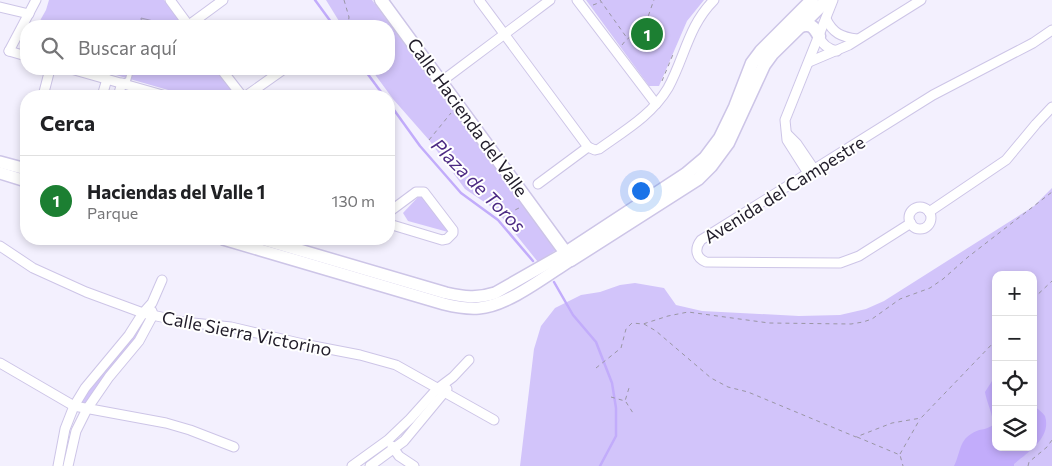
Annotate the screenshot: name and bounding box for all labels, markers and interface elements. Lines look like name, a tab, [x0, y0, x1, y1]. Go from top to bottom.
pin: 1	[631, 15, 663, 53]
search box	[20, 20, 395, 75]
street label: Calle Hacienda del Valle	[403, 33, 533, 201]
icon: search	[38, 34, 66, 62]
text: Buscar aquí	[78, 36, 177, 59]
text: Cerca	[40, 110, 95, 135]
street label: Avenida del Campestre	[699, 130, 869, 248]
water label: Plaza de Toros	[427, 133, 531, 237]
your location	[628, 178, 654, 204]
text: Haciendas del Valle 1	[87, 180, 265, 203]
text: 1	[52, 191, 60, 210]
text: 130 m	[332, 191, 375, 210]
text: Parque	[87, 203, 138, 222]
map controls	[992, 271, 1037, 451]
button: +	[992, 271, 1037, 316]
street label: Calle Sierra Victorino	[160, 306, 334, 360]
button: −	[992, 316, 1037, 361]
button: locate	[992, 361, 1037, 406]
button: layers	[992, 406, 1037, 451]

